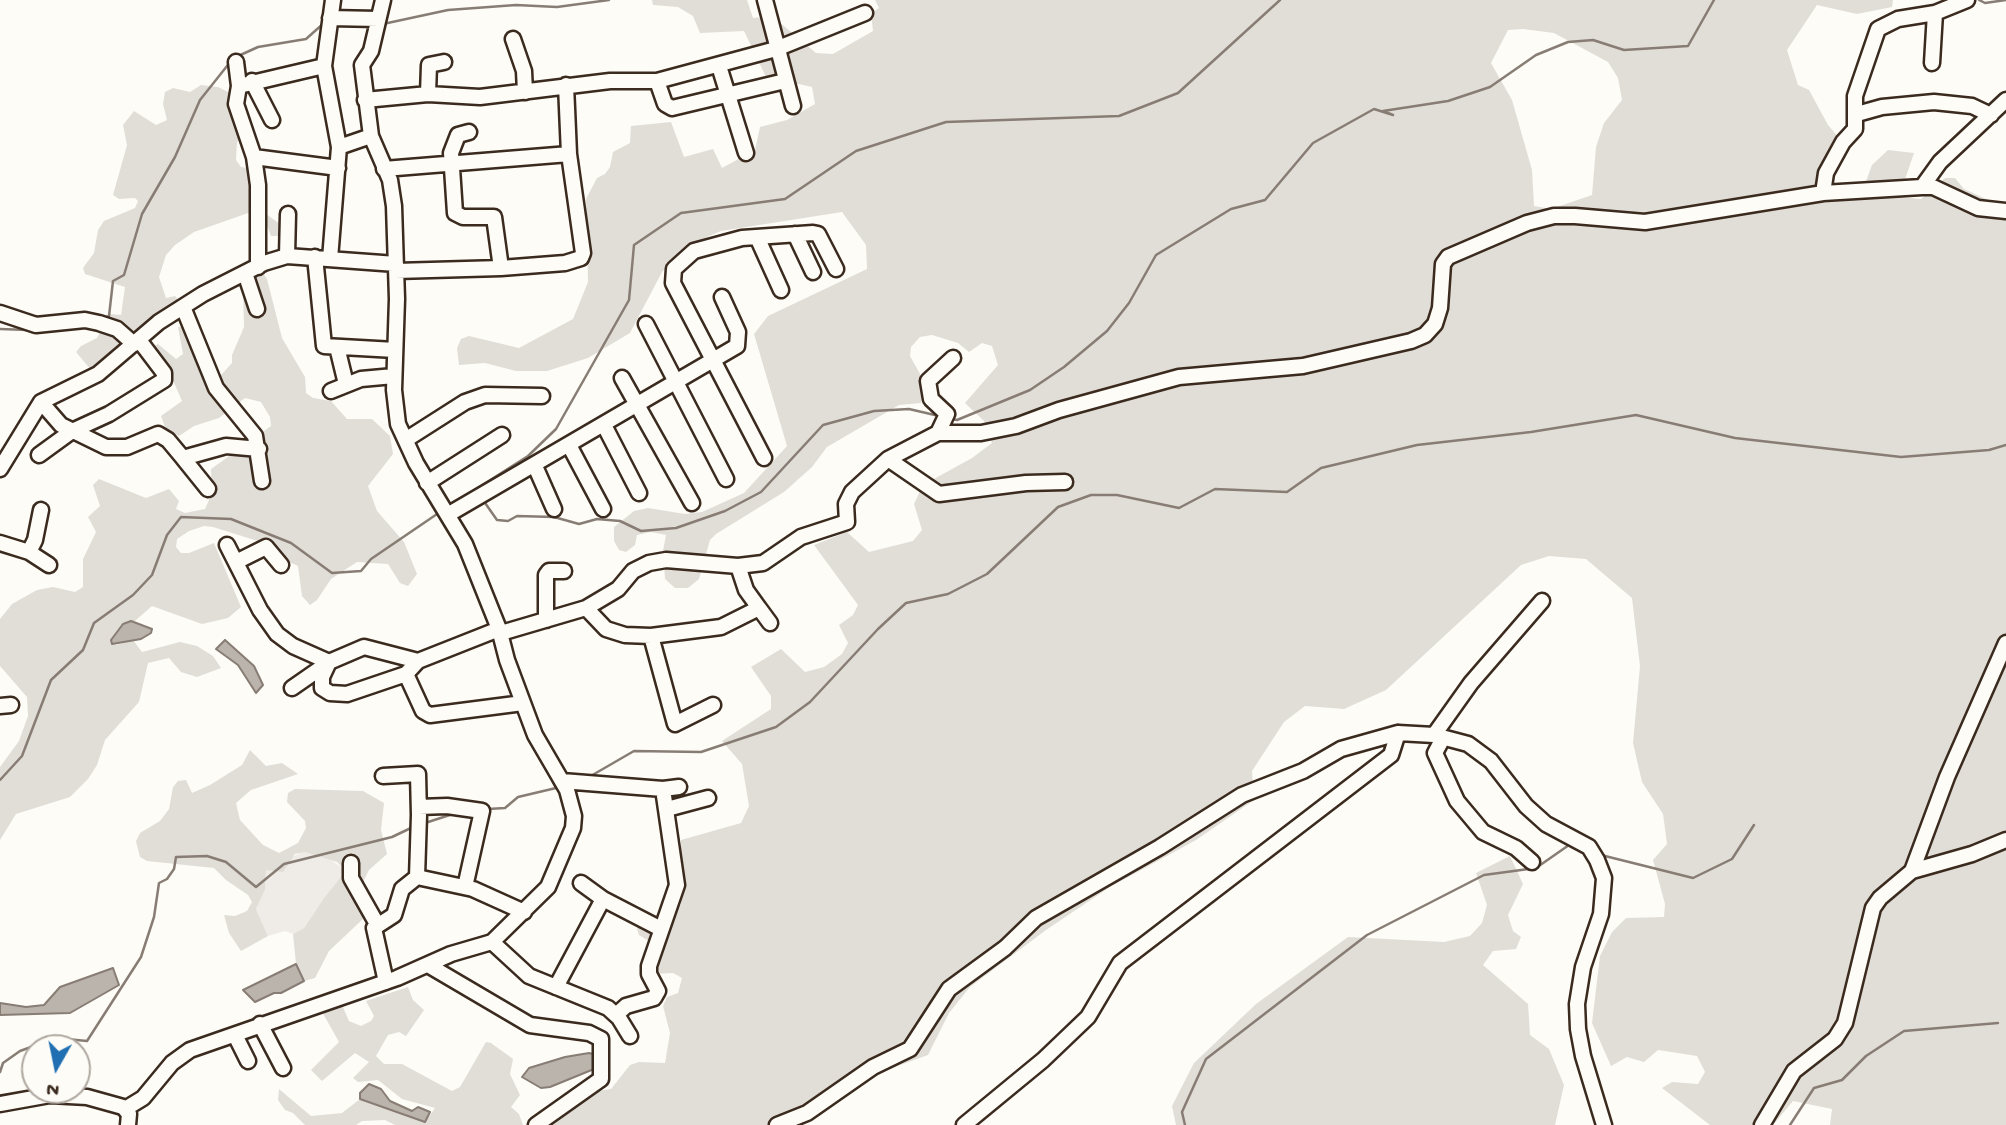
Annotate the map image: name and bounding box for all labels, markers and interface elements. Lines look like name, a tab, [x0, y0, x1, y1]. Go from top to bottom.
north arrow	[21, 1034, 91, 1104]
text: N	[45, 1076, 61, 1101]

